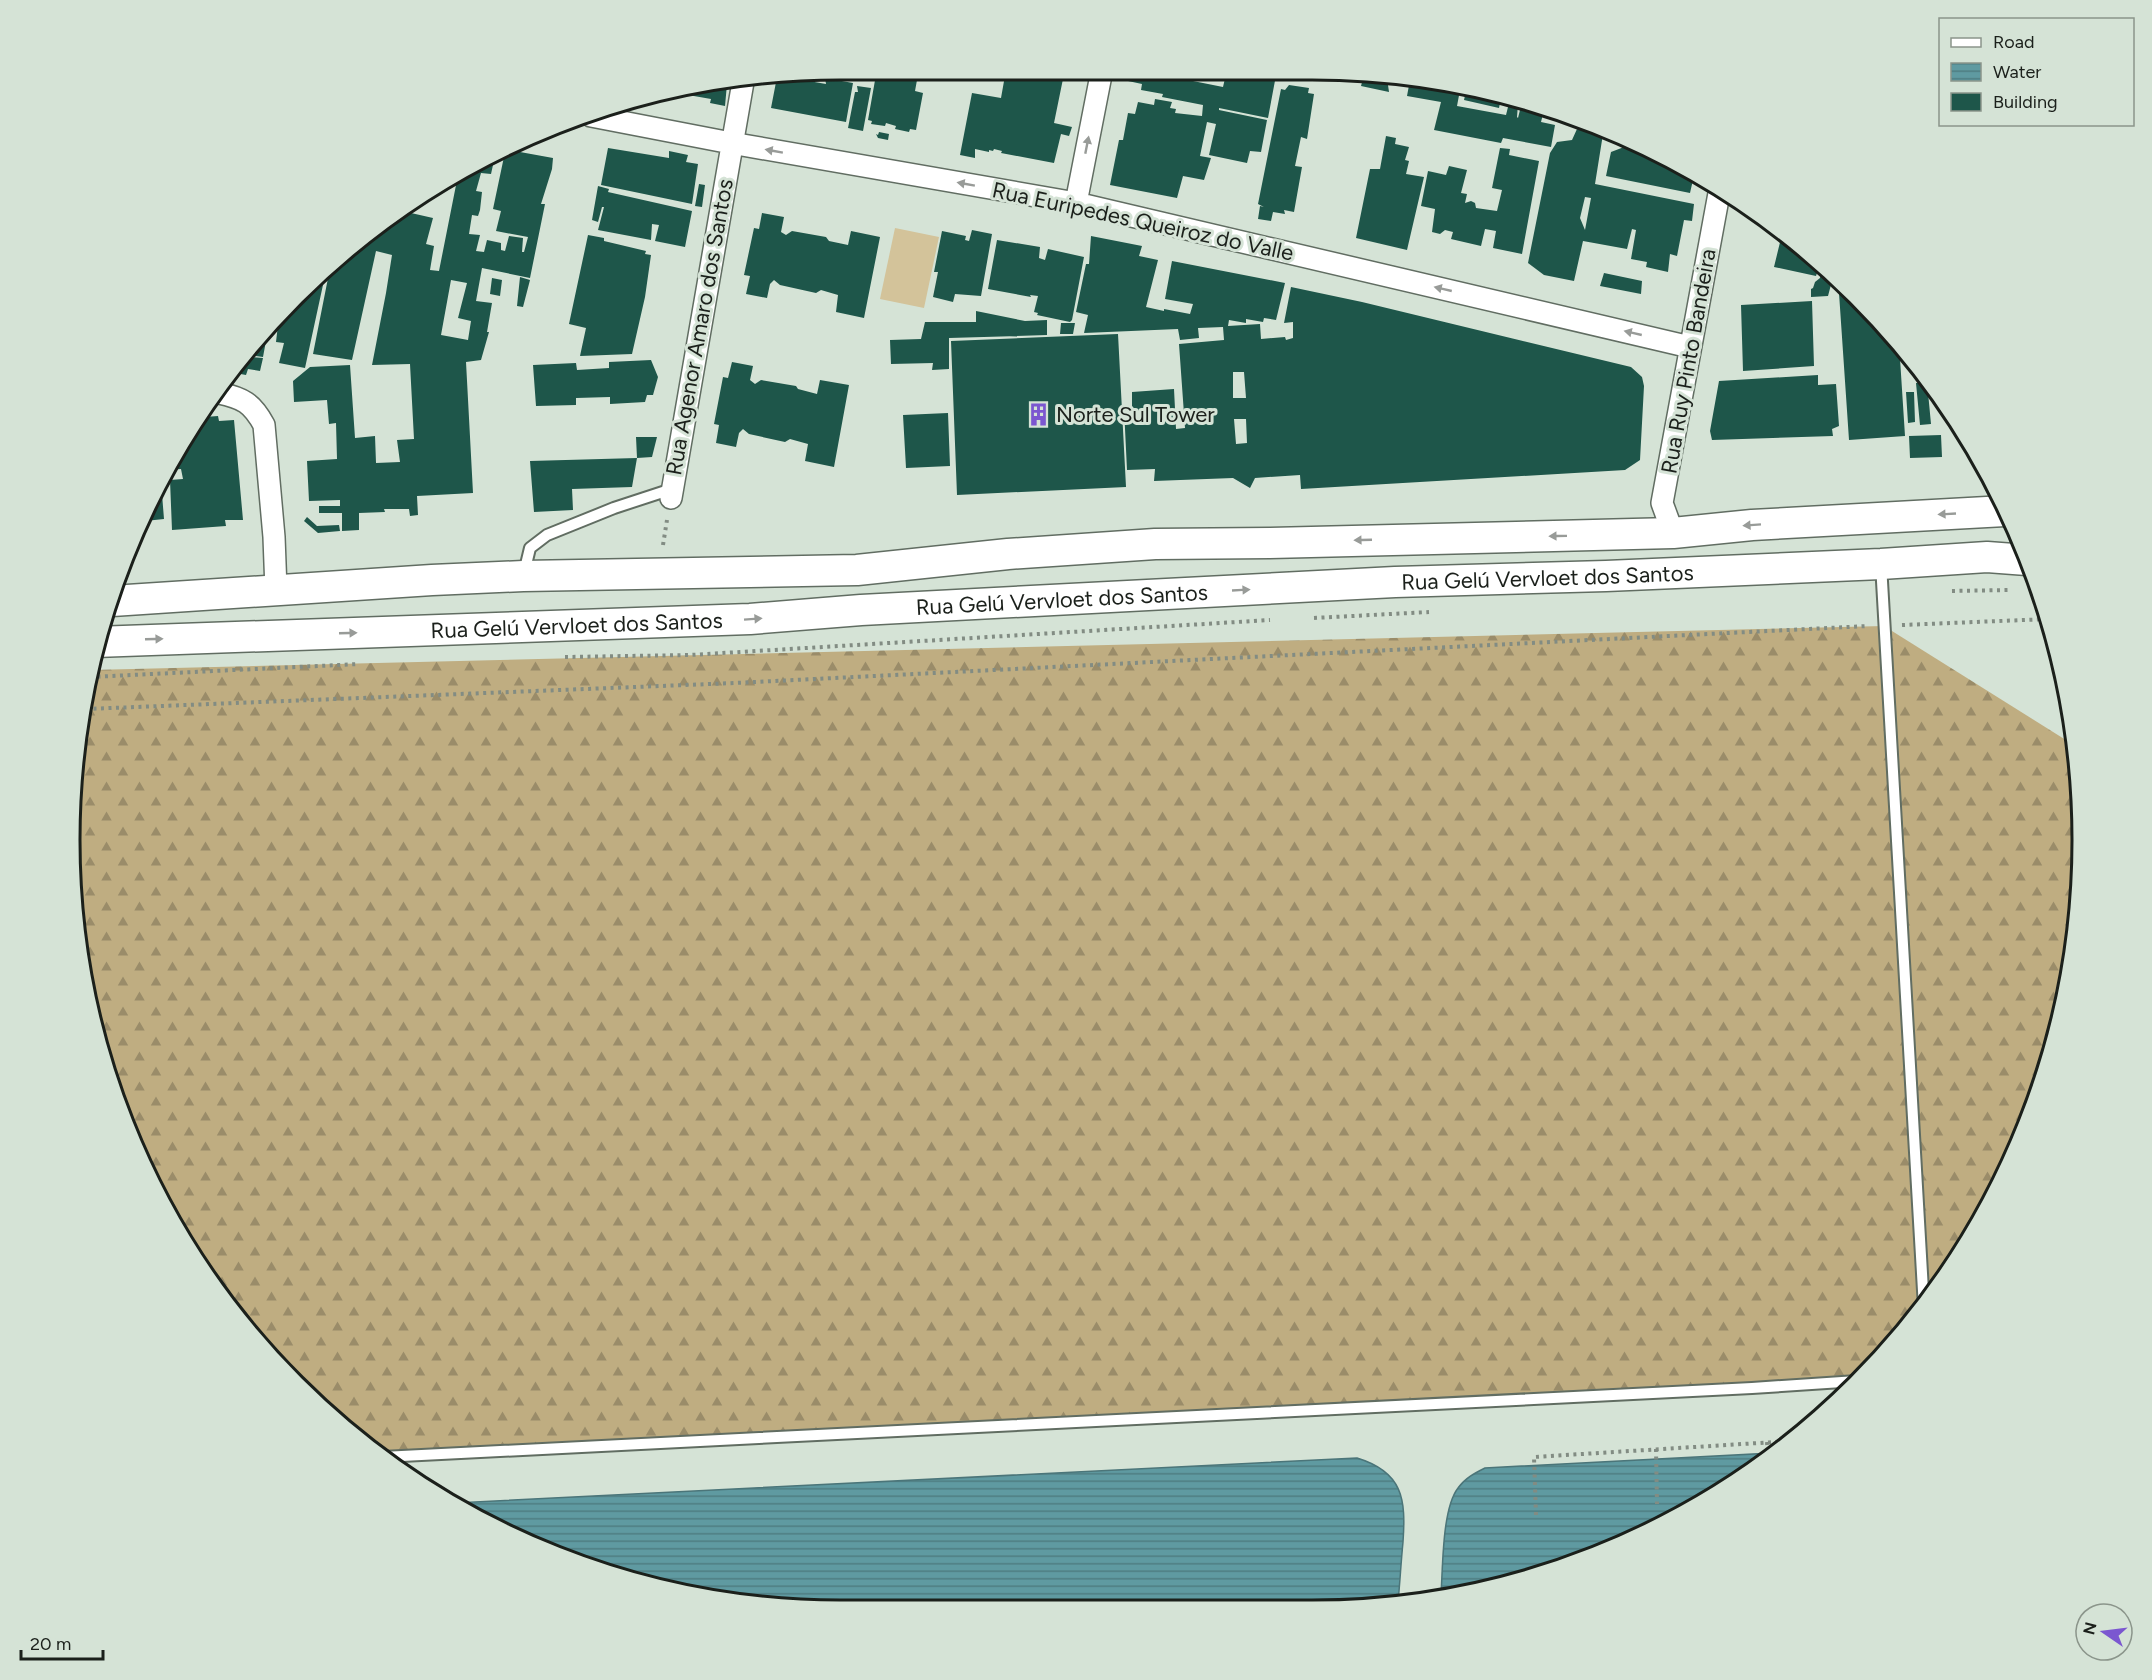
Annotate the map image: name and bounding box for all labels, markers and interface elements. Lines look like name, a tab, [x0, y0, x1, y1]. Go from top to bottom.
legend	[1939, 18, 2134, 126]
text: Road	[1993, 31, 2034, 53]
text: Water	[1993, 61, 2041, 83]
text: Building	[1993, 91, 2058, 113]
one-way arrow	[1083, 136, 1092, 155]
one-way arrow	[764, 146, 783, 155]
street label: Rua Euripedes Queiroz do Valle	[990, 176, 1296, 267]
street label: Rua Agenor Amaro dos Santos	[660, 177, 739, 477]
one-way arrow	[956, 179, 975, 188]
street label: Rua Ruy Pinto Bandeira	[1655, 247, 1722, 476]
one-way arrow	[1434, 283, 1452, 293]
one-way arrow	[1624, 328, 1642, 338]
building icon: Norte Sul Tower	[1025, 401, 1051, 427]
place label: Norte Sul Tower	[1056, 401, 1215, 428]
one-way arrow	[1937, 510, 1956, 519]
one-way arrow	[1743, 521, 1762, 530]
one-way arrow	[1548, 531, 1567, 540]
one-way arrow	[1353, 536, 1372, 545]
street label: Rua Gelú Vervloet dos Santos	[1401, 559, 1694, 596]
street label: Rua Gelú Vervloet dos Santos	[915, 579, 1209, 621]
one-way arrow	[1232, 585, 1251, 594]
street label: Rua Gelú Vervloet dos Santos	[430, 607, 723, 644]
one-way arrow	[744, 614, 763, 624]
one-way arrow	[339, 628, 358, 638]
one-way arrow	[144, 635, 163, 644]
north arrow	[2074, 1602, 2134, 1662]
text: N	[2079, 1620, 2101, 1637]
scale bar	[21, 1623, 104, 1661]
text: 20 m	[30, 1633, 71, 1655]

